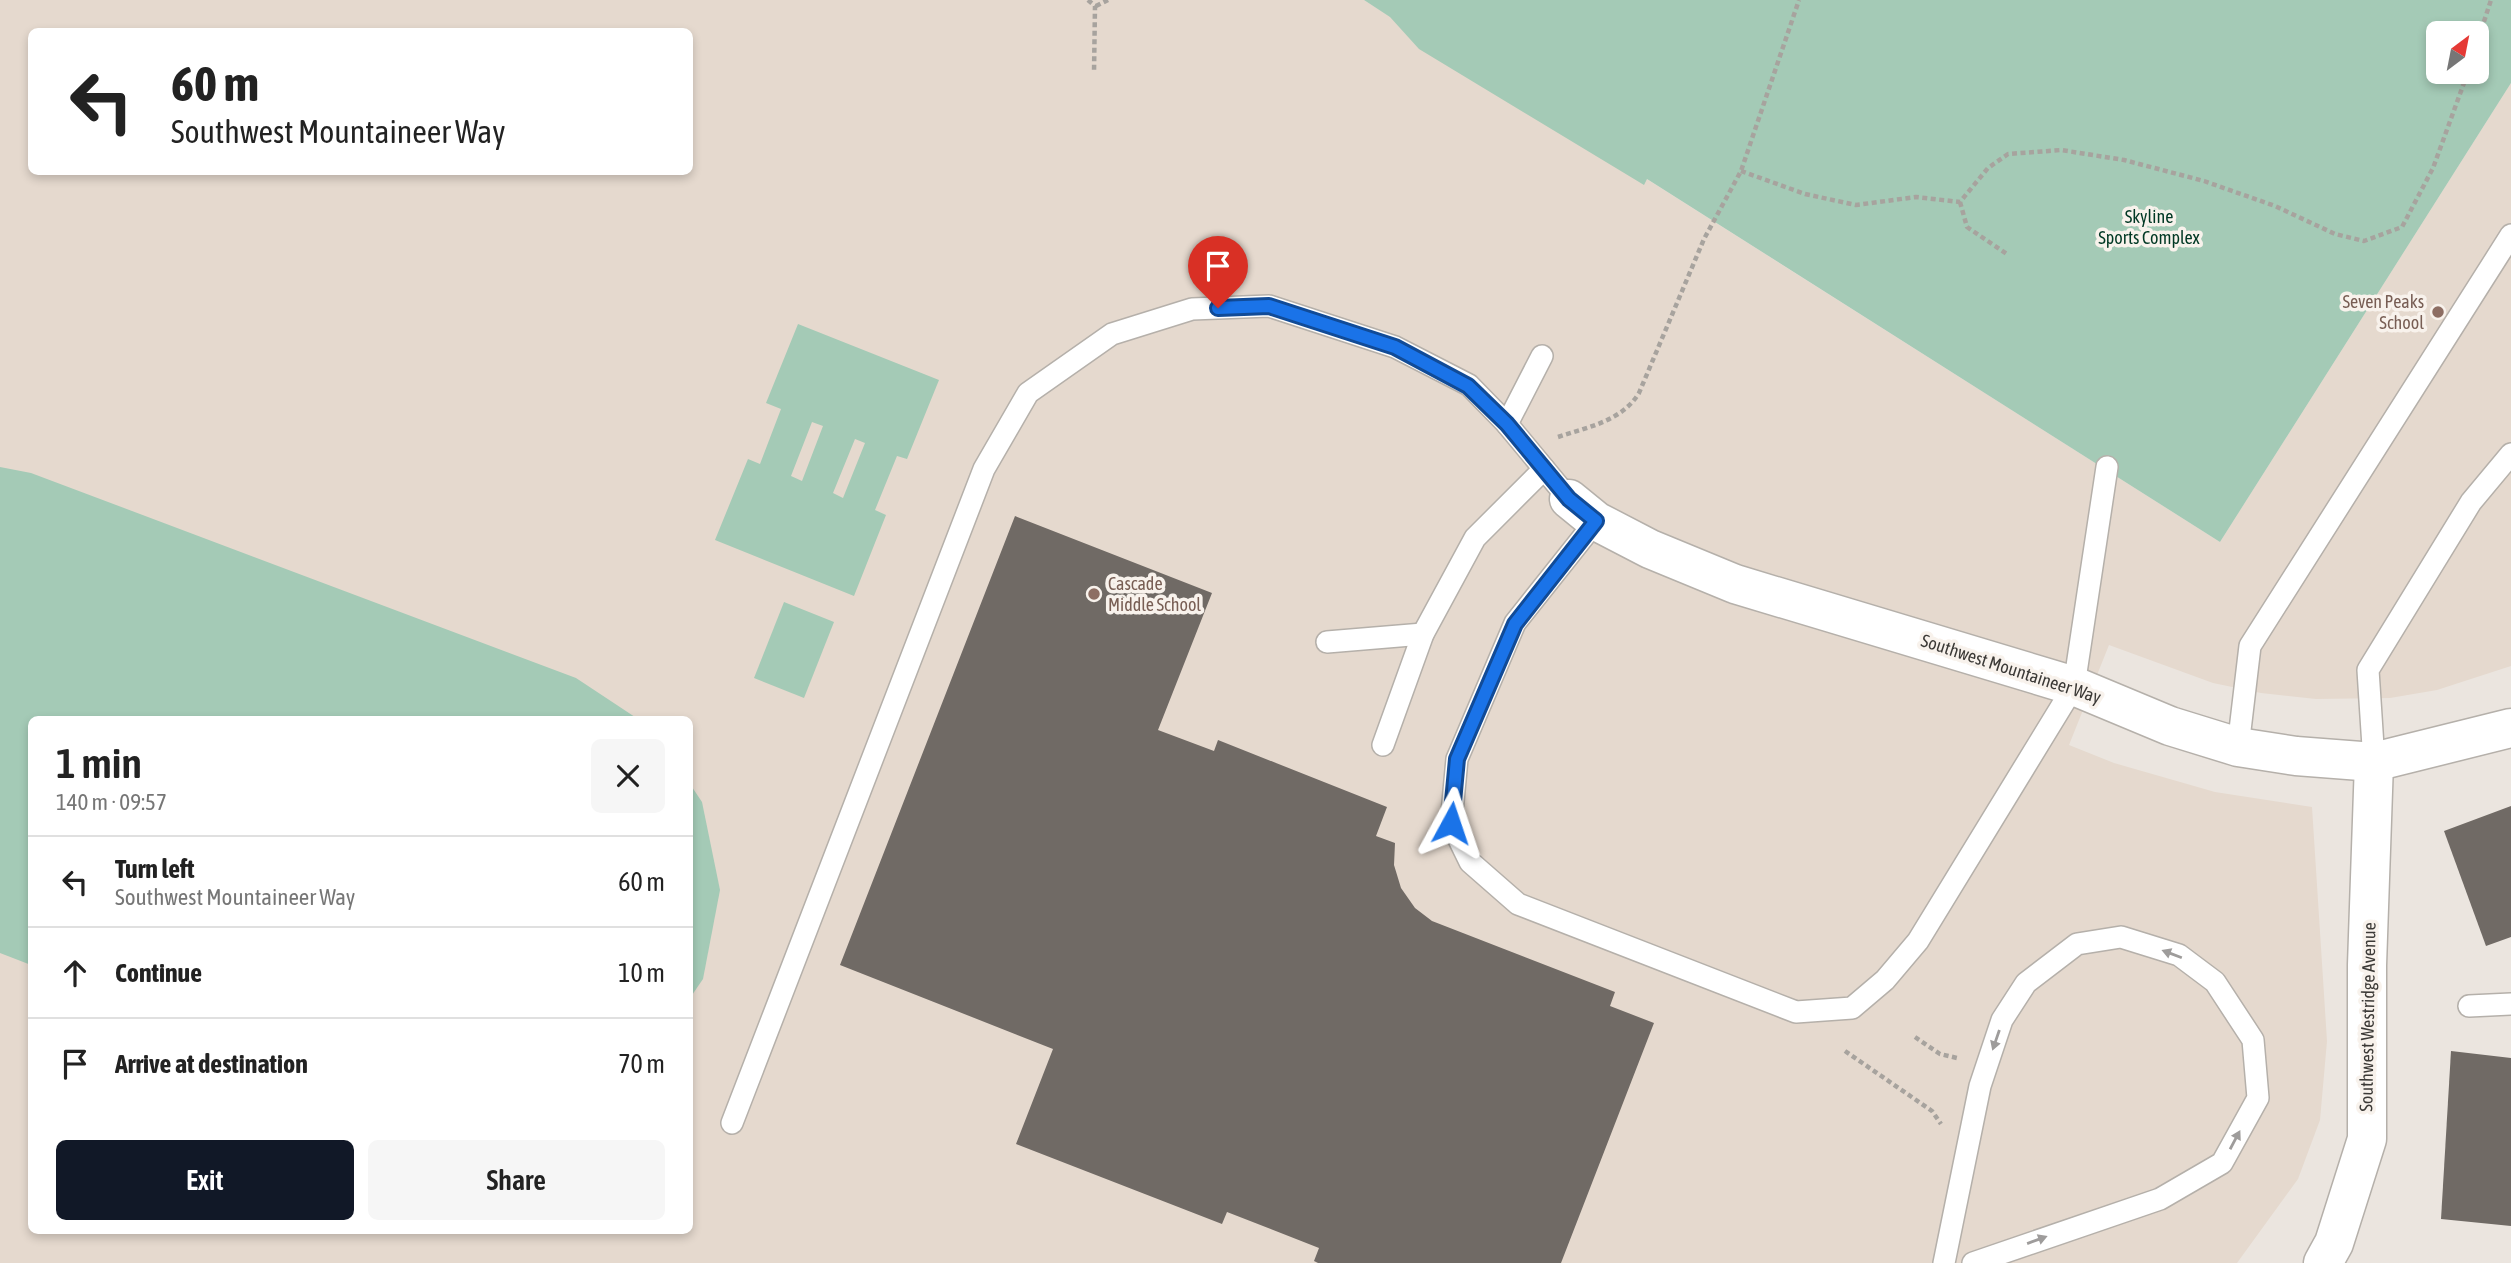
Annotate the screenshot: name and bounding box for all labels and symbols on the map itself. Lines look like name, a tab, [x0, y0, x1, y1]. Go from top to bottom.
north arrow	[2426, 21, 2488, 84]
park label: Skyline Sports Complex	[2098, 206, 2200, 248]
pin	[1188, 236, 1248, 308]
place label: Seven Peaks School	[2342, 291, 2424, 333]
marker: Seven Peaks School	[2430, 304, 2446, 320]
place label: Cascade Middle School	[1108, 573, 1201, 615]
marker: Cascade Middle School	[1086, 586, 1102, 602]
street label: Southwest Mountaineer Way	[1918, 629, 2104, 708]
position arrow	[1414, 786, 1488, 860]
street label: Southwest Westridge Avenue	[2355, 922, 2380, 1112]
one-way arrow	[2161, 948, 2182, 959]
one-way arrow	[1990, 1029, 2001, 1050]
one-way arrow	[2229, 1131, 2241, 1150]
one-way arrow	[2027, 1234, 2048, 1245]

